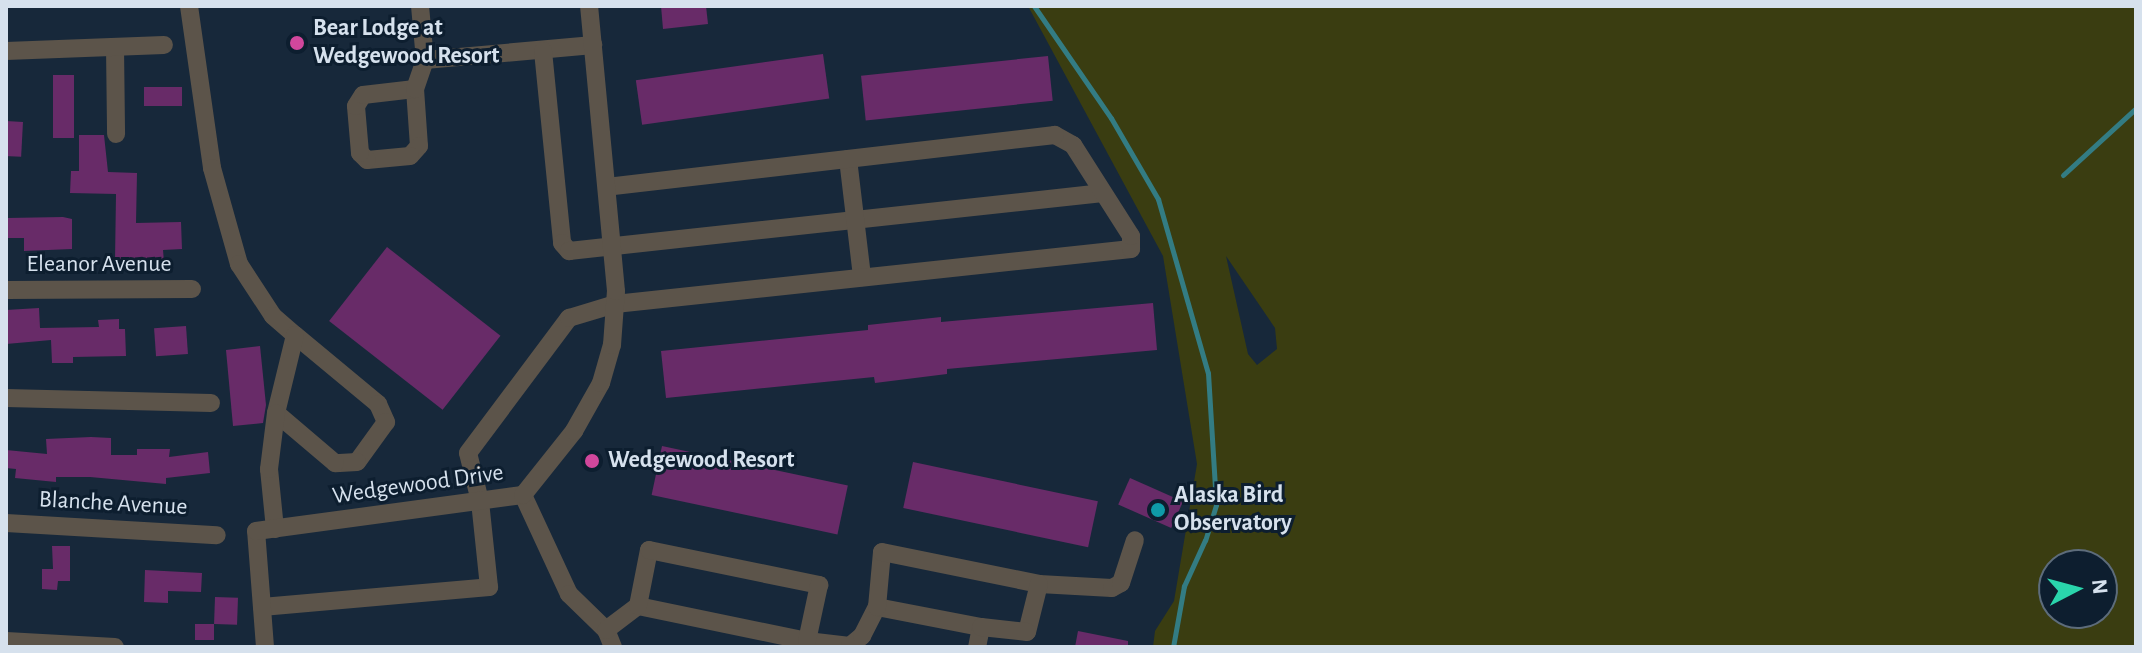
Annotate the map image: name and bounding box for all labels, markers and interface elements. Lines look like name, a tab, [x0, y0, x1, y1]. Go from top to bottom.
place label: Bear Lodge at Wedgewood Resort	[313, 15, 499, 71]
marker: Bear Lodge at Wedgewood Resort	[288, 34, 306, 52]
street label: Eleanor Avenue	[27, 251, 171, 279]
place label: Wedgewood Resort	[608, 447, 794, 475]
marker: Wedgewood Resort	[583, 452, 601, 470]
street label: Wedgewood Drive	[331, 459, 505, 511]
place label: Alaska Bird Observatory	[1174, 482, 1292, 538]
street label: Blanche Avenue	[38, 486, 188, 522]
marker: Alaska Bird Observatory	[1149, 501, 1167, 519]
north arrow	[2038, 549, 2118, 629]
text: N	[2088, 578, 2112, 595]

